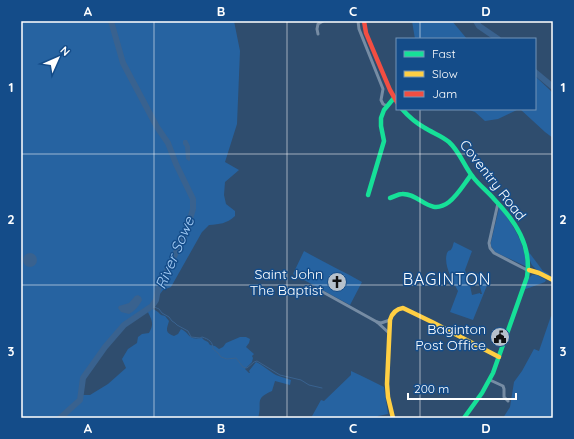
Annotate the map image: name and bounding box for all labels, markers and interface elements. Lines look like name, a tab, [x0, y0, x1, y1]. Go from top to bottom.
text: A	[84, 3, 93, 19]
text: B	[217, 3, 225, 19]
text: C	[349, 3, 357, 19]
text: D	[481, 3, 491, 19]
north arrow	[38, 38, 78, 78]
legend	[396, 38, 536, 110]
text: N	[57, 43, 73, 59]
text: Fast	[432, 46, 456, 61]
text: Slow	[432, 66, 458, 81]
text: 1	[8, 79, 14, 95]
text: 1	[560, 79, 566, 95]
text: Jam	[432, 86, 457, 101]
street label: Coventry Road	[456, 136, 530, 224]
text: 2	[7, 211, 15, 227]
text: 2	[559, 211, 567, 227]
water label: River Sowe	[151, 213, 198, 292]
place label: Saint John The Baptist	[250, 265, 323, 299]
district label: BAGINTON	[403, 269, 491, 289]
church icon: Saint John The Baptist	[326, 271, 348, 293]
place label: Baginton Post Office	[415, 320, 486, 354]
public building icon: Baginton Post Office	[489, 326, 511, 348]
text: 3	[8, 343, 15, 359]
text: 3	[560, 343, 567, 359]
scale bar	[408, 375, 516, 401]
text: 200 m	[414, 381, 449, 396]
text: A	[84, 420, 93, 436]
text: B	[217, 420, 225, 436]
text: C	[349, 420, 357, 436]
text: D	[481, 420, 491, 436]

